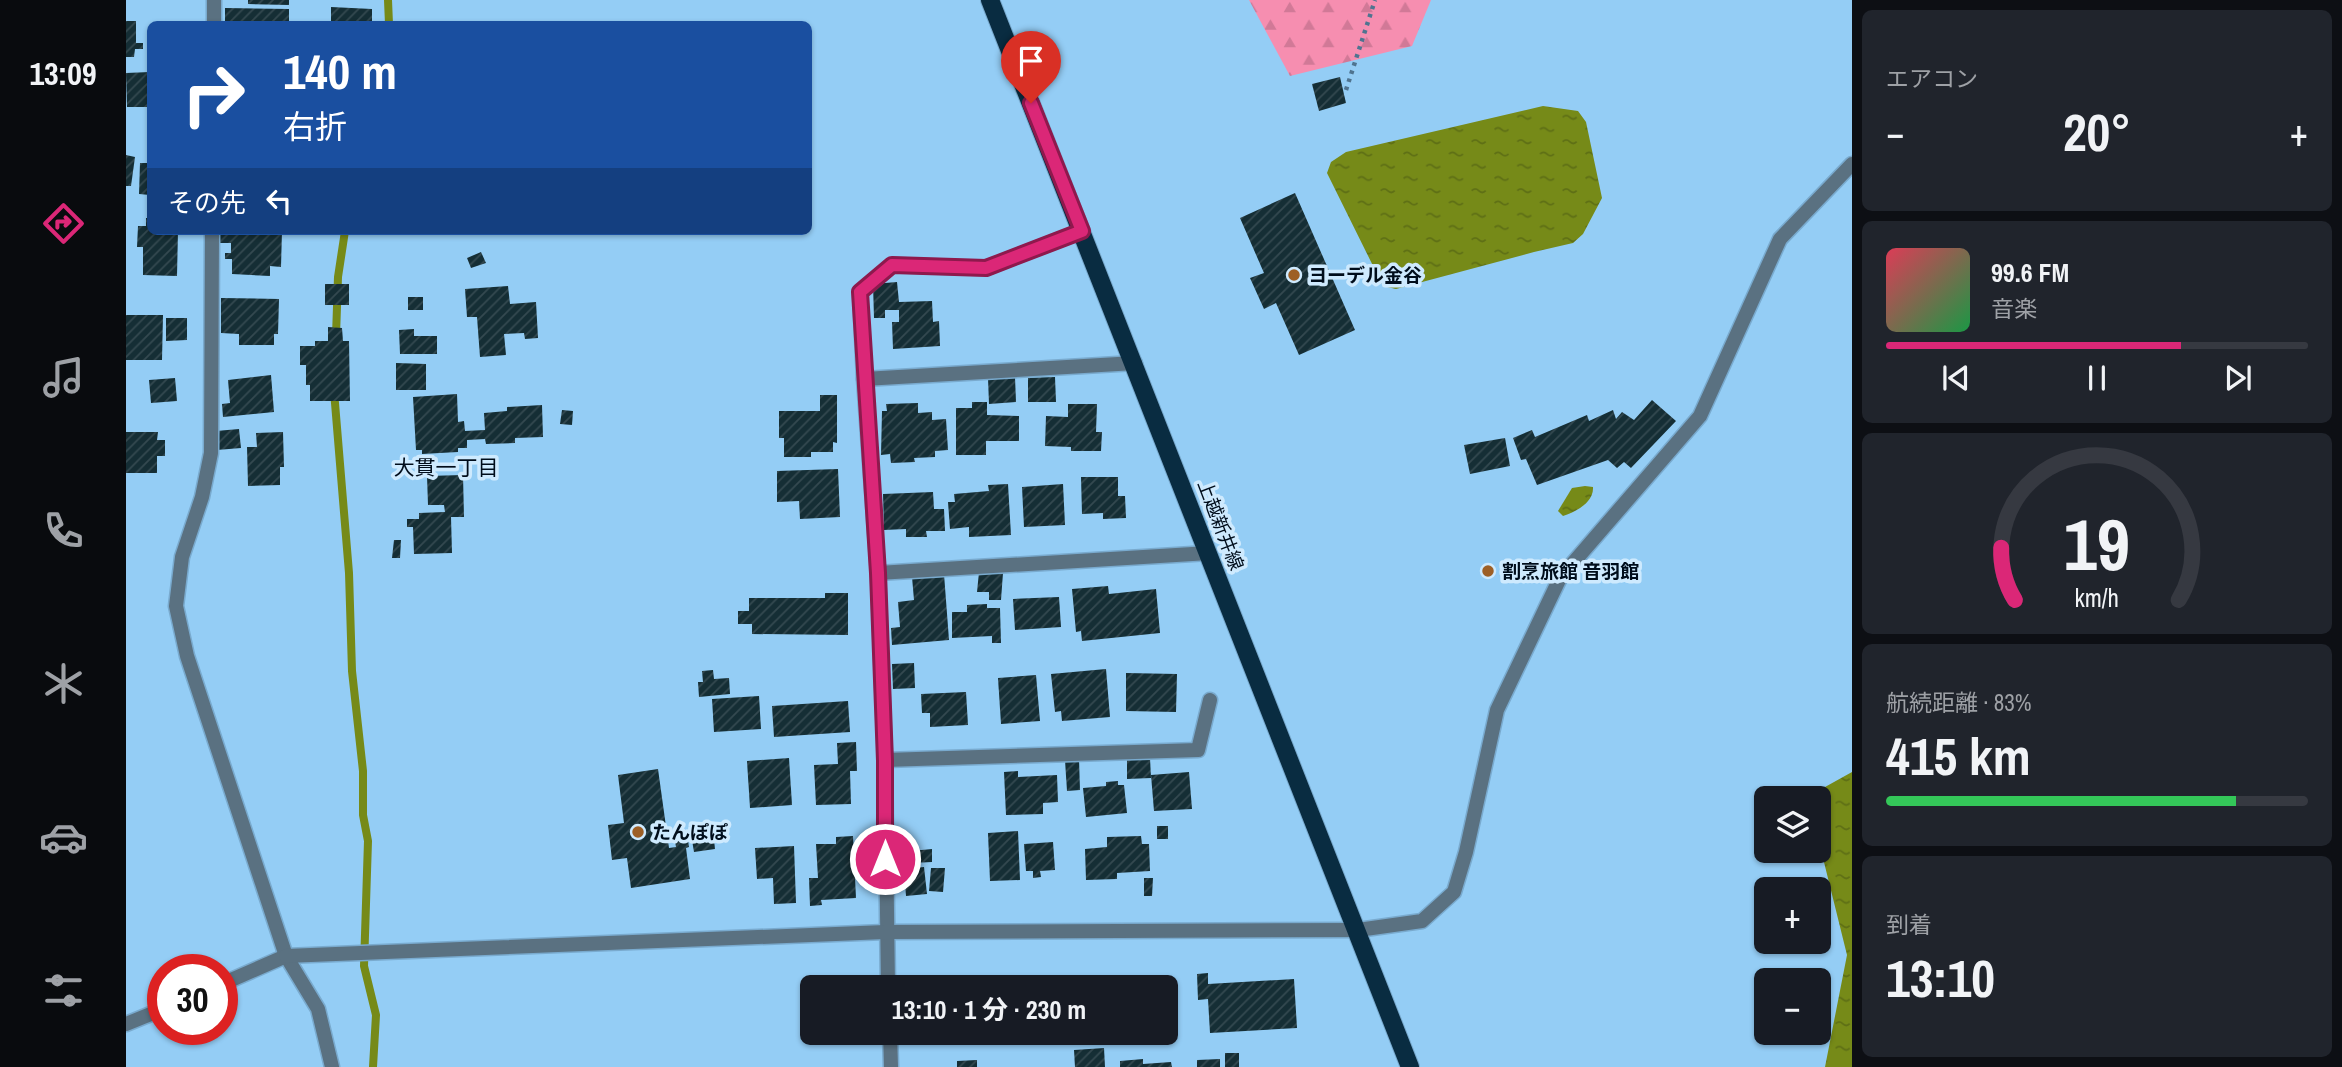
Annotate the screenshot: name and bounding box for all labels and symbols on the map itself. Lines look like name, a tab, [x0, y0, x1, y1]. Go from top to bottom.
pin	[1001, 31, 1061, 103]
place label: ヨーデル金谷	[1308, 262, 1422, 288]
marker: ヨーデル金谷	[1286, 267, 1302, 283]
district label: 大貫一丁目	[394, 453, 499, 482]
street label: 上越新井線	[1192, 476, 1250, 574]
place label: 割烹旅館 音羽館	[1502, 558, 1639, 584]
marker: 割烹旅館 音羽館	[1480, 563, 1496, 579]
place label: たんぽぽ	[652, 819, 728, 845]
position arrow	[848, 822, 922, 896]
marker: たんぽぽ	[630, 824, 646, 840]
speed limit sign: 30	[147, 954, 238, 1045]

